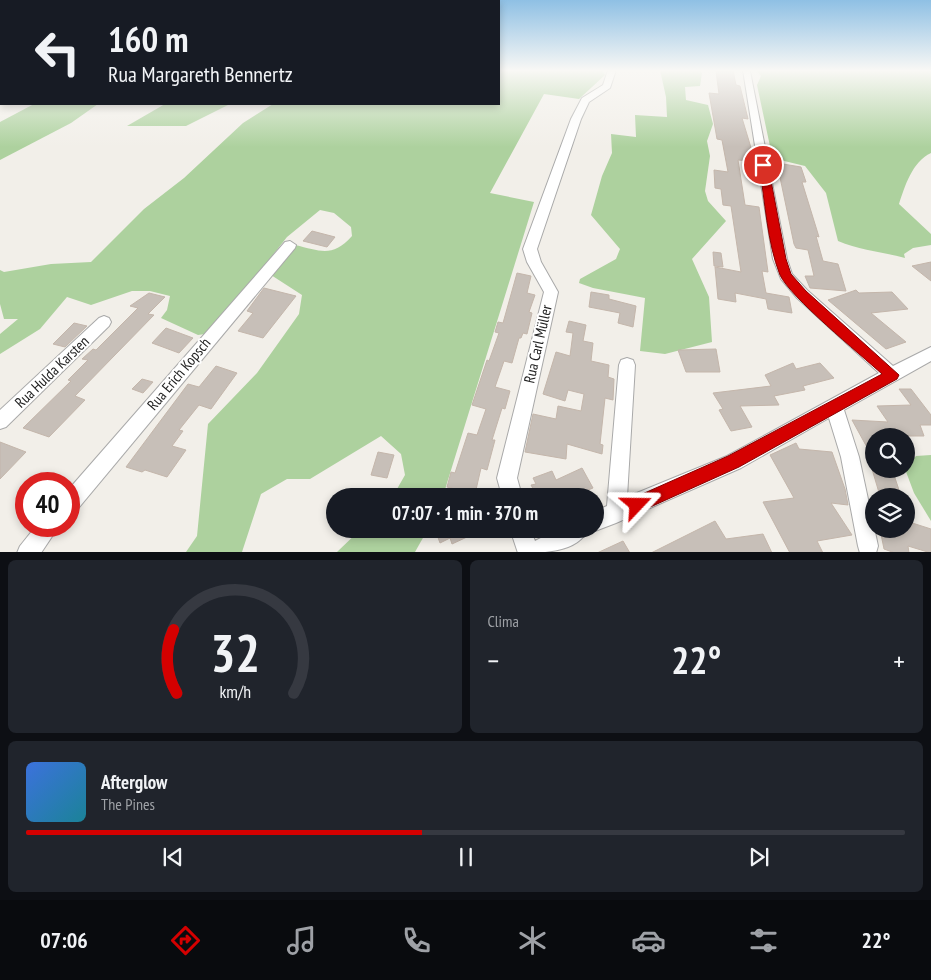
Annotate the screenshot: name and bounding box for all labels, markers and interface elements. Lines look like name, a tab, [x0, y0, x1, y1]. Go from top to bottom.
text: 160 m	[108, 16, 189, 62]
icon: left	[25, 20, 90, 85]
text: Rua Margareth Bennertz	[108, 60, 293, 88]
pin	[742, 144, 784, 186]
icon: arrive	[749, 151, 777, 179]
street label: Rua Carl Müller	[519, 302, 556, 385]
street label: Rua Hulda Karsten	[11, 332, 93, 412]
street label: Rua Erich Kopsch	[143, 334, 214, 414]
map controls	[865, 428, 915, 538]
button: search	[865, 428, 915, 478]
speed limit sign: 40	[15, 472, 80, 537]
position arrow	[610, 478, 662, 530]
button: layers	[865, 488, 915, 538]
text: 07:07 · 1 min · 370 m	[392, 501, 538, 525]
text: Clima	[488, 611, 519, 631]
text: 32	[210, 619, 260, 686]
text: 22°	[671, 635, 721, 684]
text: −	[488, 642, 499, 679]
text: +	[893, 642, 905, 679]
text: km/h	[219, 680, 251, 703]
text: Afterglow	[101, 770, 167, 794]
text: The Pines	[101, 794, 155, 814]
icon: previous	[159, 843, 187, 871]
icon: pause	[452, 843, 480, 871]
icon: next	[745, 843, 773, 871]
icon: directions	[168, 923, 203, 958]
icon: music	[284, 923, 319, 958]
icon: phone	[399, 923, 434, 958]
icon: climate	[515, 923, 550, 958]
icon: car	[631, 923, 666, 958]
icon: filters	[746, 923, 781, 958]
text: 07:06	[40, 926, 88, 954]
text: 22°	[862, 926, 891, 954]

